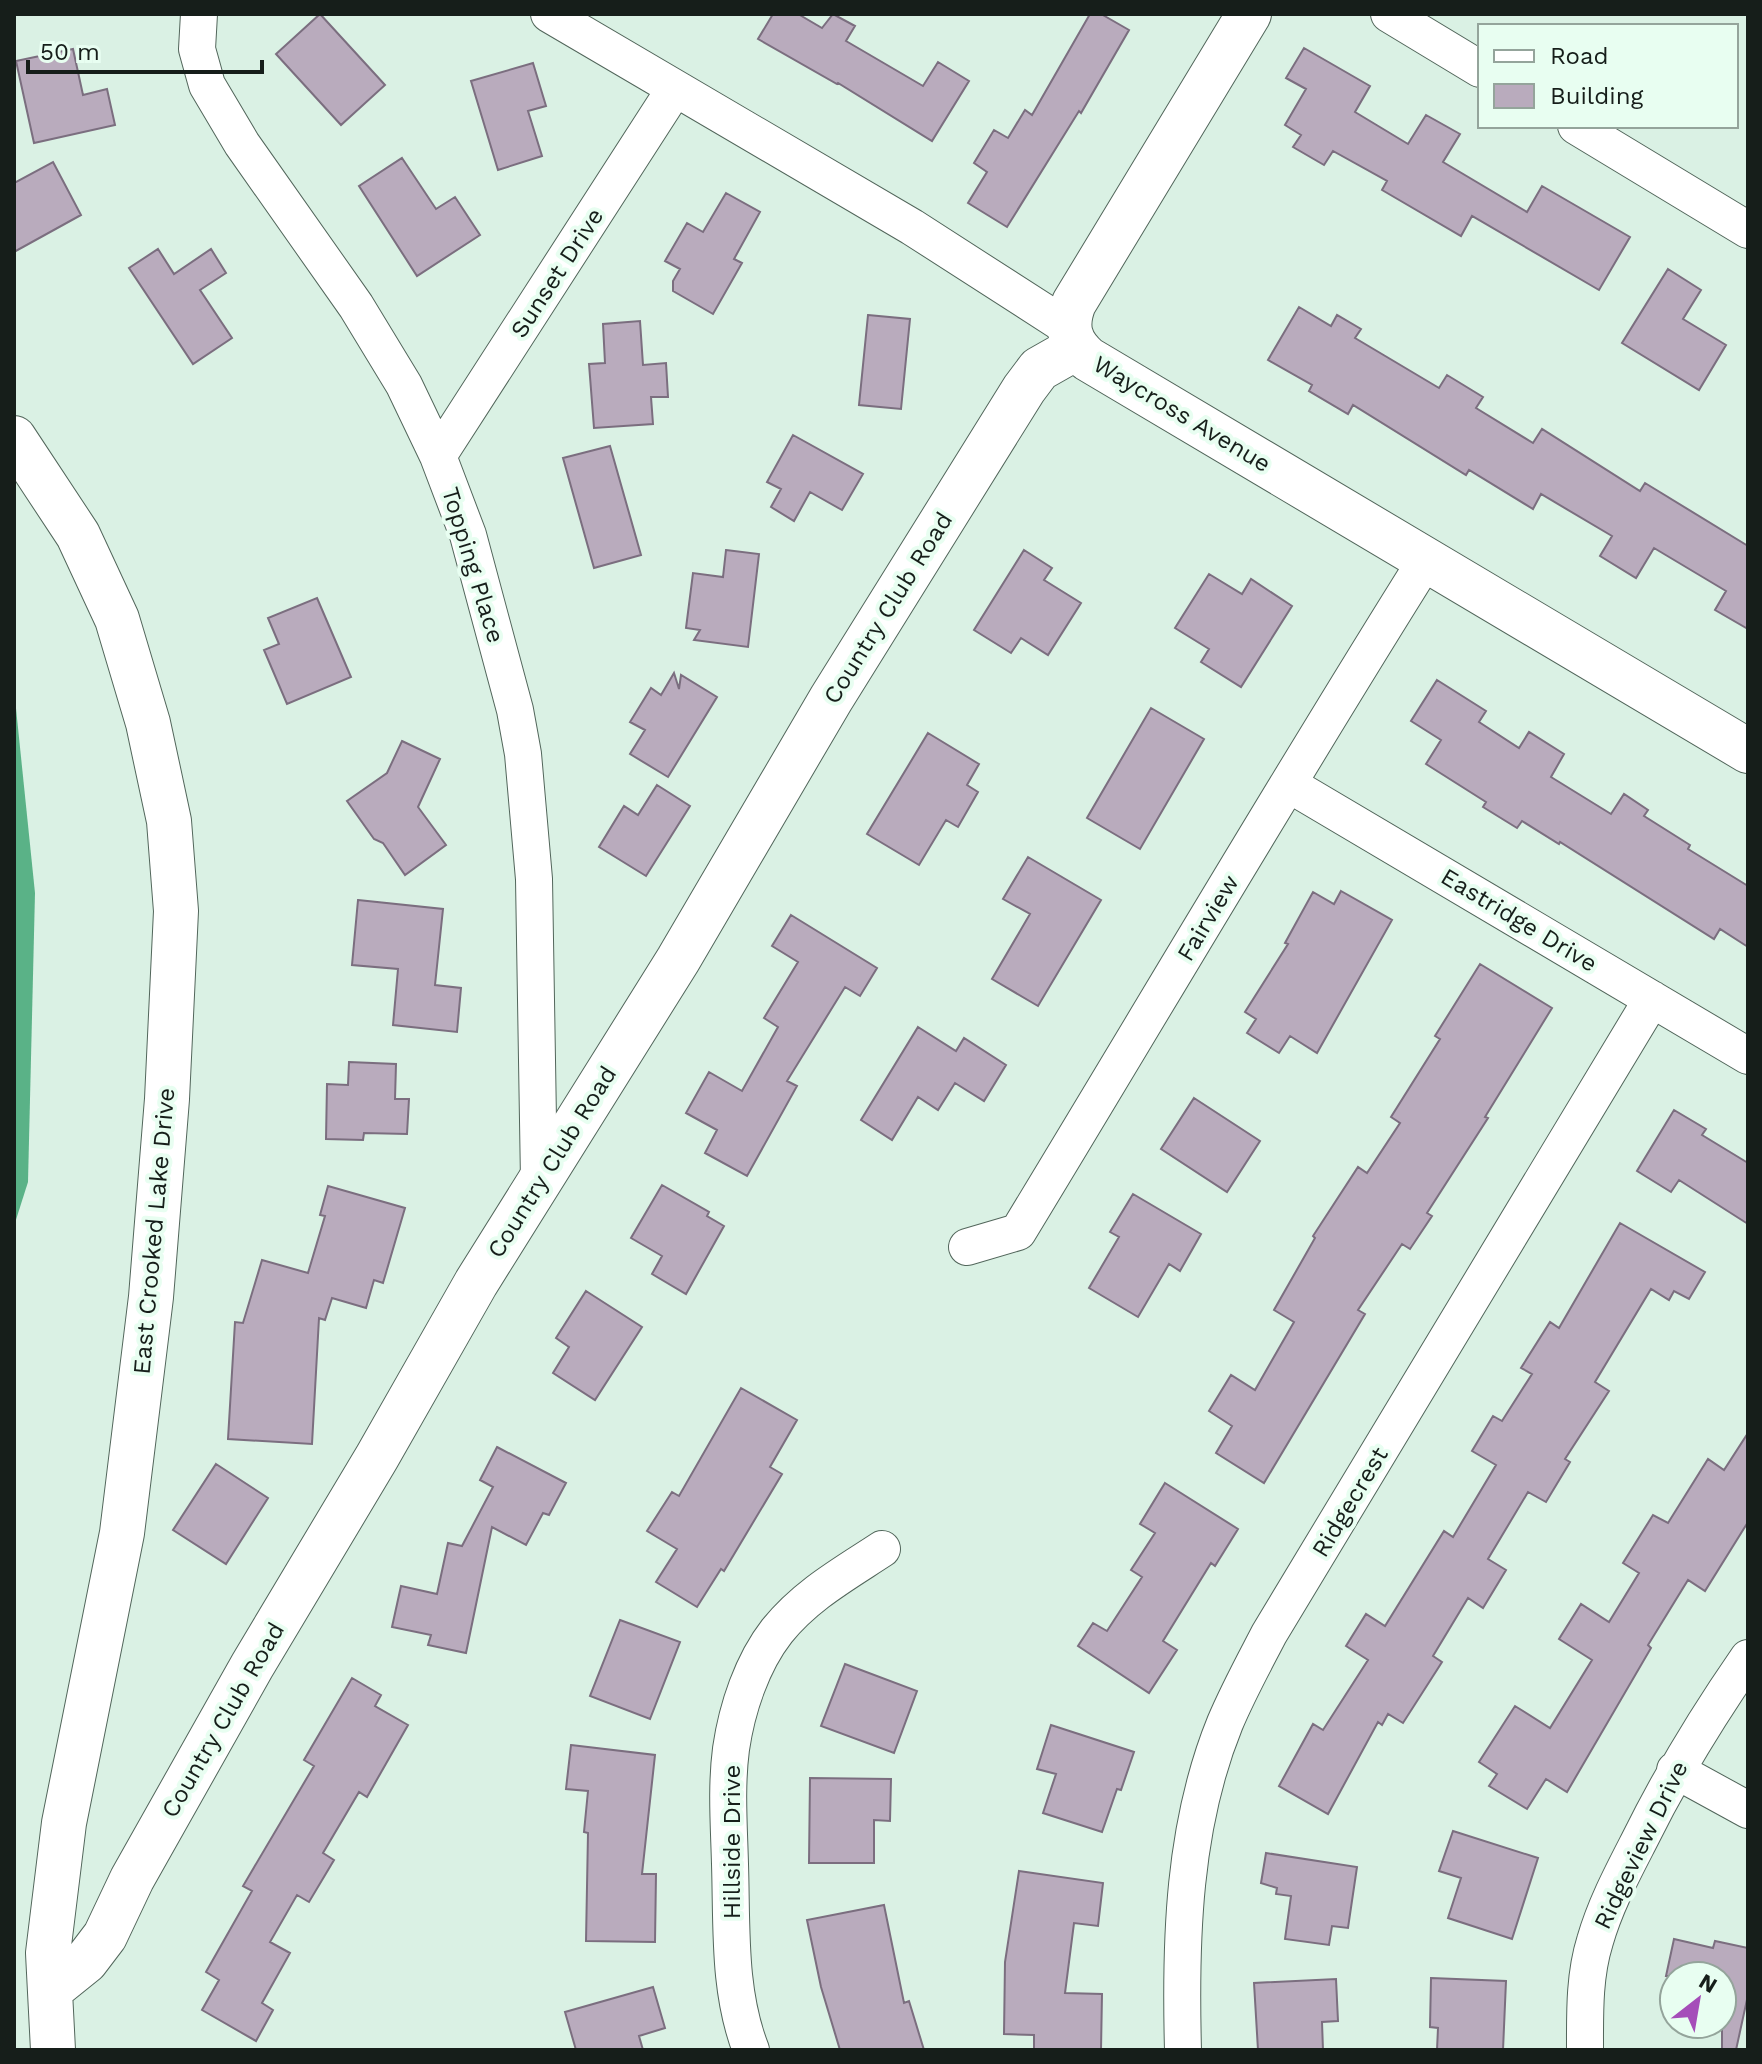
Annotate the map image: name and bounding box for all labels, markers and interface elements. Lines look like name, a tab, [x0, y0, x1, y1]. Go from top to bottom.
scale bar	[28, 24, 262, 74]
legend	[1478, 24, 1738, 128]
text: 50 m	[40, 38, 100, 66]
text: Road	[1550, 42, 1609, 70]
text: Building	[1550, 82, 1643, 110]
street label: Sunset Drive	[505, 203, 609, 343]
street label: Waycross Avenue	[1088, 350, 1276, 478]
street label: Topping Place	[436, 484, 510, 646]
street label: Country Club Road	[818, 507, 958, 709]
street label: Eastridge Drive	[1436, 862, 1602, 978]
street label: Fairview	[1171, 870, 1245, 966]
street label: Country Club Road	[482, 1061, 622, 1263]
street label: East Crooked Lake Drive	[128, 1087, 180, 1375]
street label: Ridgecrest	[1306, 1442, 1394, 1562]
street label: Country Club Road	[156, 1617, 290, 1823]
street label: Ridgeview Drive	[1588, 1756, 1694, 1934]
street label: Hillside Drive	[718, 1765, 746, 1919]
north arrow	[1658, 1960, 1738, 2040]
text: N	[1695, 1968, 1721, 1998]

